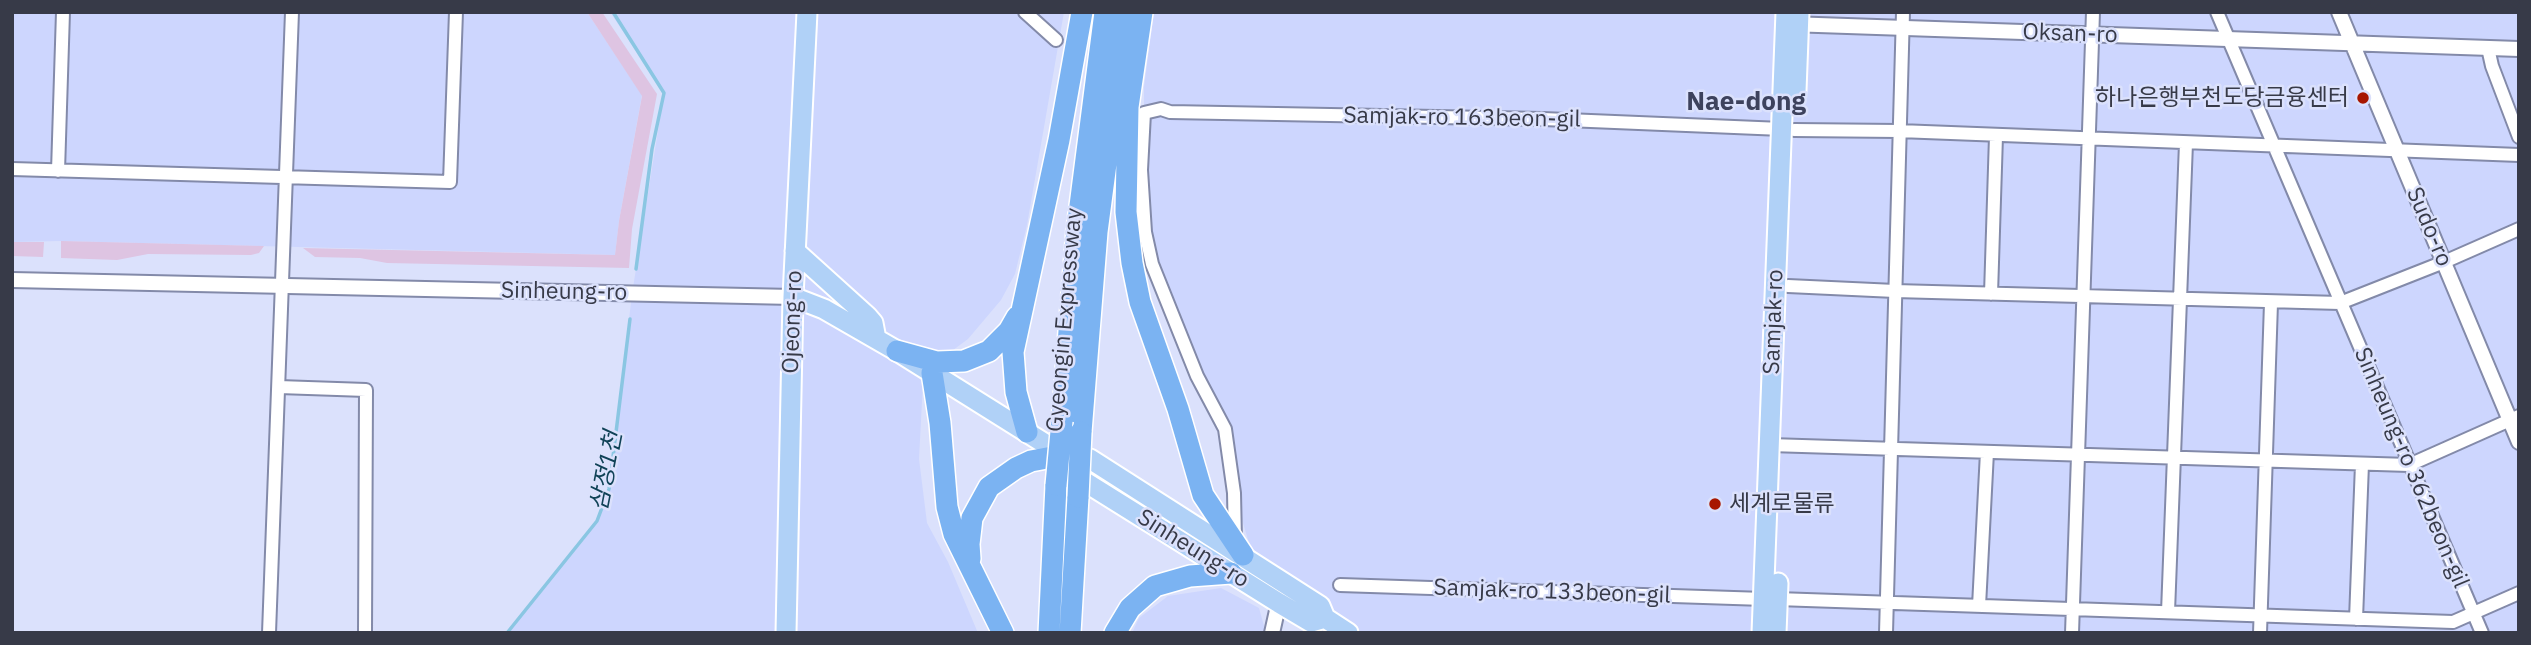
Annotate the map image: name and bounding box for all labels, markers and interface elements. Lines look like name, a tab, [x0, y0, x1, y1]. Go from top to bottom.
street label: Oksan-ro	[2022, 19, 2118, 49]
place label: 하나은행부천도당금융센터	[2095, 84, 2349, 112]
district label: Nae-dong	[1686, 86, 1806, 118]
marker: 하나은행부천도당금융센터	[2355, 90, 2371, 106]
street label: Samjak-ro 163beon-gil	[1343, 102, 1581, 134]
street label: Sudo-ro	[2400, 183, 2458, 271]
street label: Gyeongin Expressway	[1041, 207, 1089, 433]
street label: Samjak-ro	[1758, 269, 1790, 375]
street label: Ojeong-ro	[777, 270, 809, 374]
street label: Sinheung-ro	[501, 277, 627, 307]
street label: Sinheung-ro 362beon-gil	[2348, 344, 2474, 592]
water label: 삼정1천	[585, 429, 629, 513]
place label: 세계로물류	[1729, 490, 1835, 518]
marker: 세계로물류	[1707, 496, 1723, 512]
street label: Sinheung-ro	[1132, 504, 1254, 594]
street label: Samjak-ro 133beon-gil	[1433, 574, 1671, 610]

